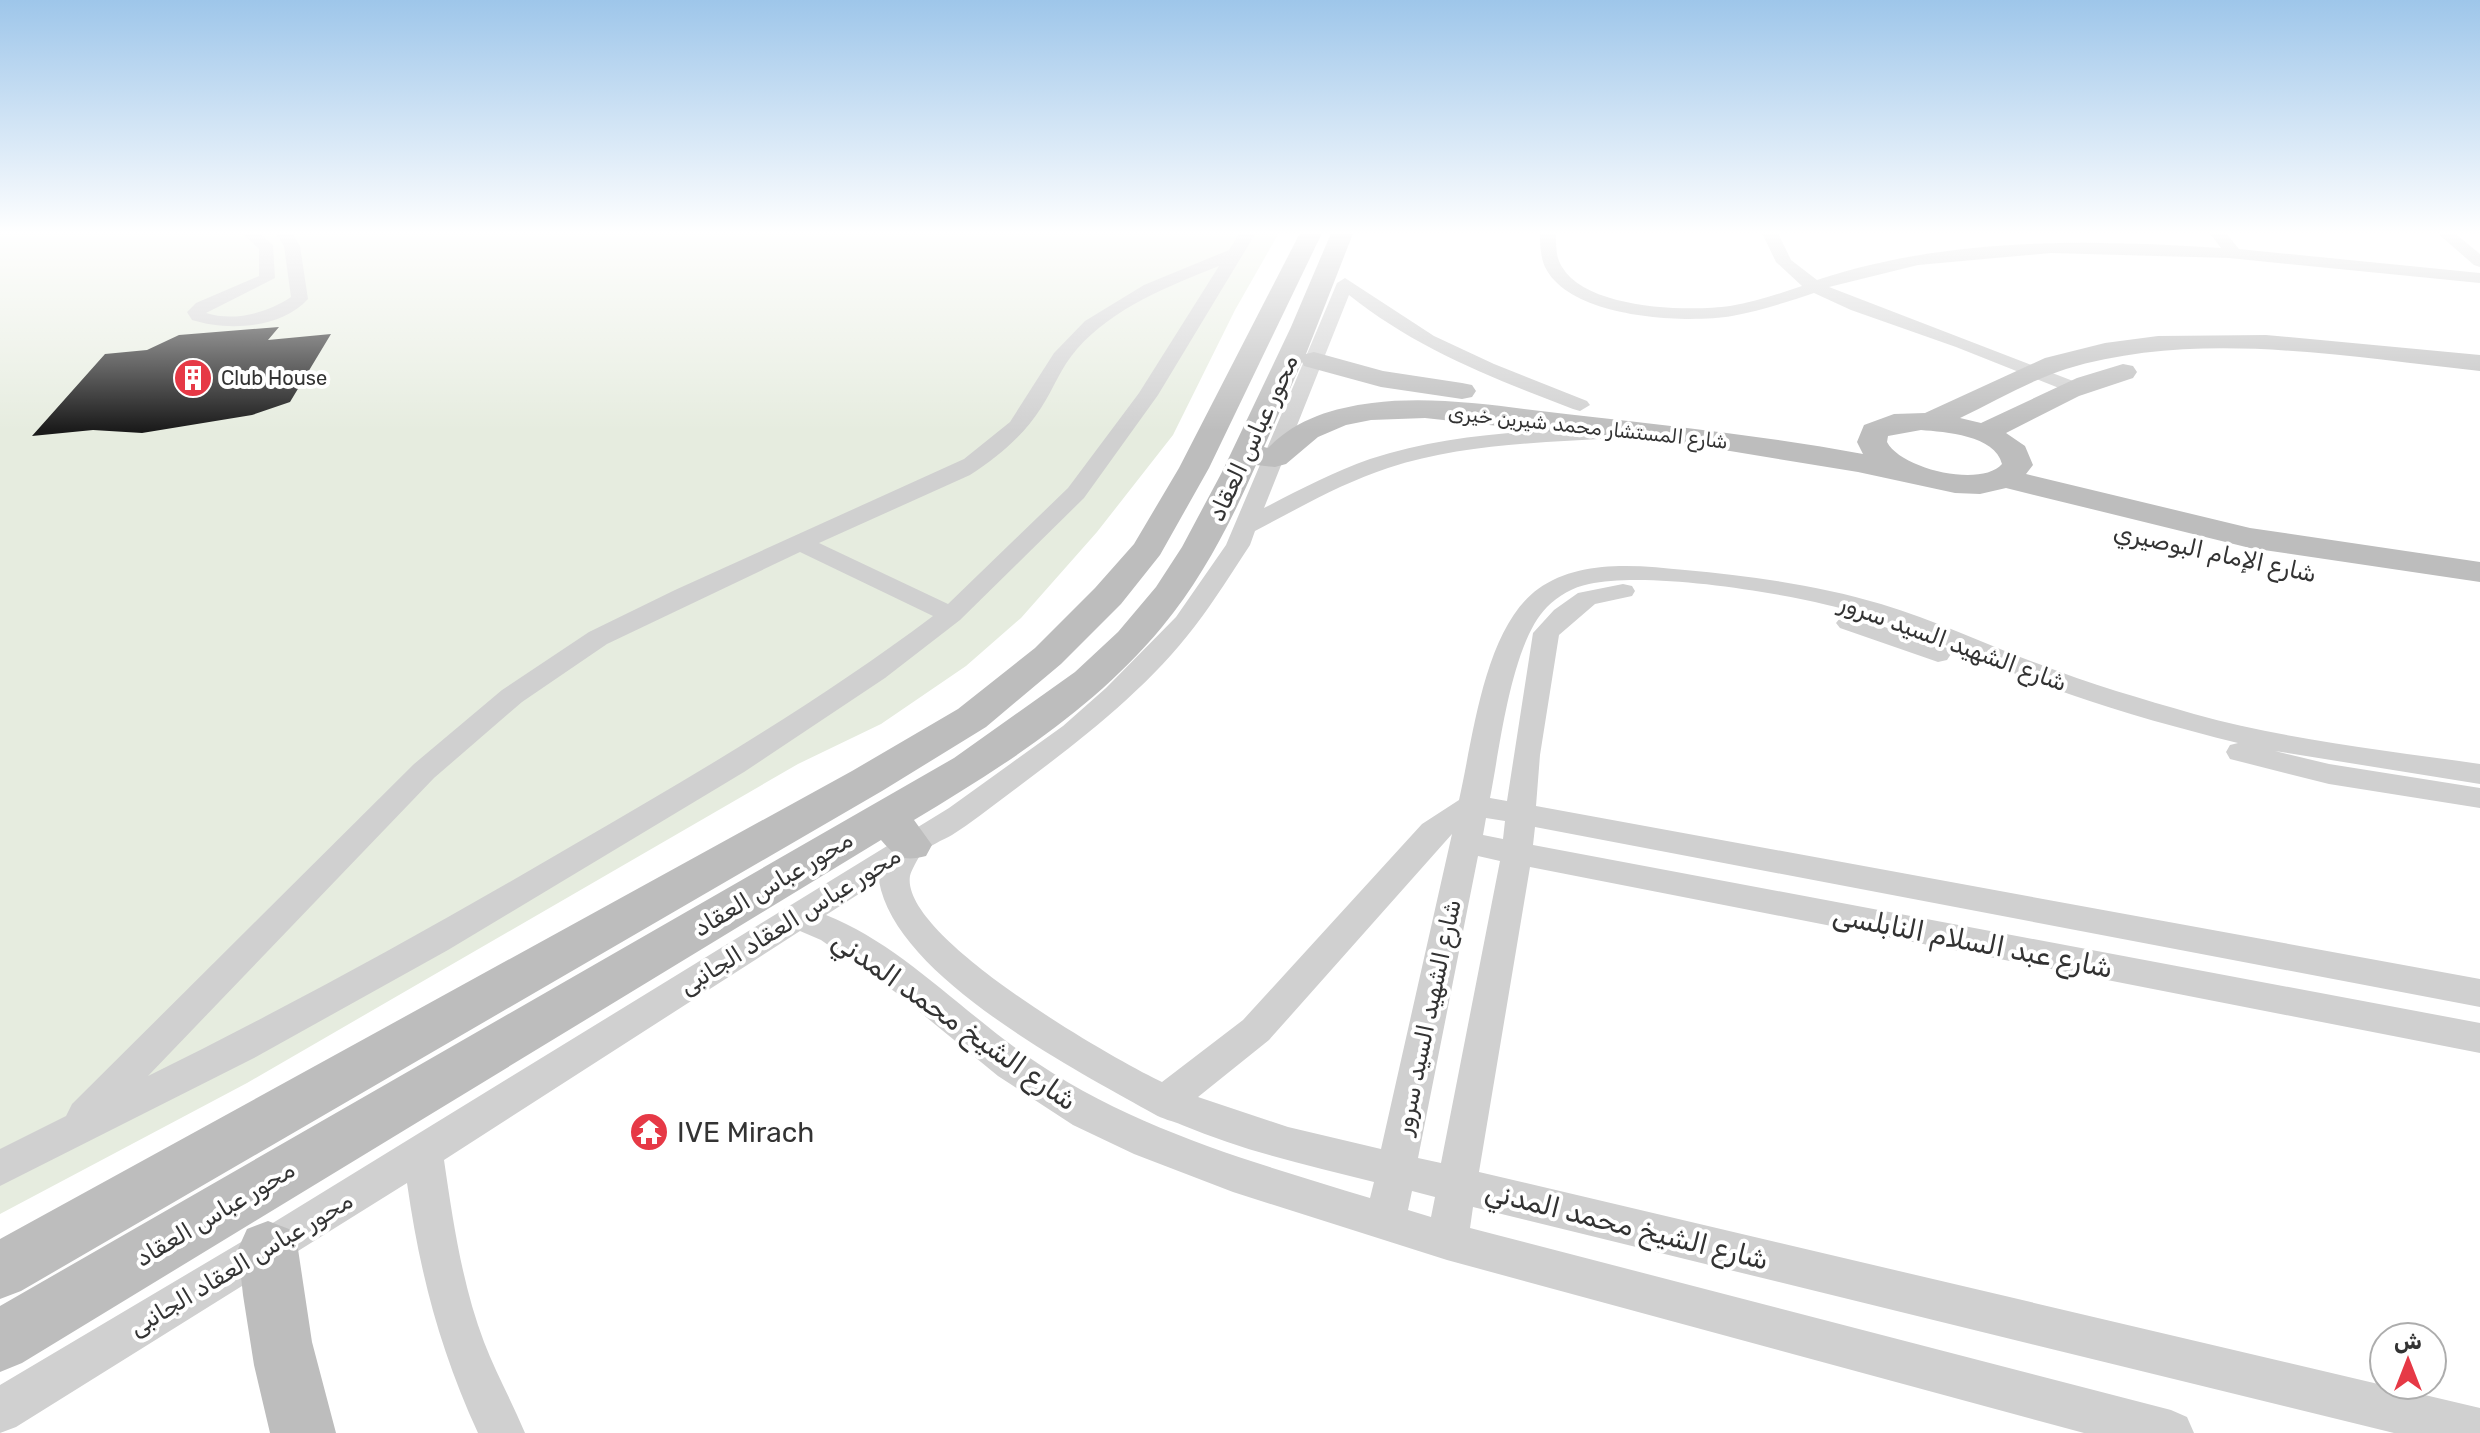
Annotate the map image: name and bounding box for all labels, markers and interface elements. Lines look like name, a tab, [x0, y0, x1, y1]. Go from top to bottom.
street label: محور عباس العقاد	[1202, 350, 1304, 526]
building icon: Club House	[172, 357, 214, 399]
place label: Club House	[221, 366, 327, 390]
street label: شارع المستشار محمد شيرين خيرى	[1447, 400, 1729, 456]
street label: شارع الإمام البوصيري	[2110, 518, 2319, 591]
street label: شارع الشهيد السيد سرور	[1833, 588, 2071, 699]
street label: محور عباس العقاد	[688, 825, 858, 943]
street label: محور عباس العقاد الجانبى	[674, 841, 906, 1001]
street label: شارع الشهيد السيد سرور	[1389, 897, 1469, 1140]
street label: شارع عبد السلام النابلسى	[1829, 898, 2116, 988]
street label: شارع الشيخ محمد المدني	[823, 923, 1083, 1121]
temple icon: IVE Mirach	[628, 1111, 670, 1153]
place label: IVE Mirach	[677, 1116, 814, 1149]
street label: محور عباس العقاد	[130, 1155, 300, 1273]
street label: شارع الشيخ محمد المدني	[1480, 1174, 1772, 1282]
street label: محور عباس العقاد الجانبى	[124, 1186, 358, 1342]
north arrow	[2368, 1321, 2448, 1401]
text: ش	[2394, 1328, 2422, 1355]

